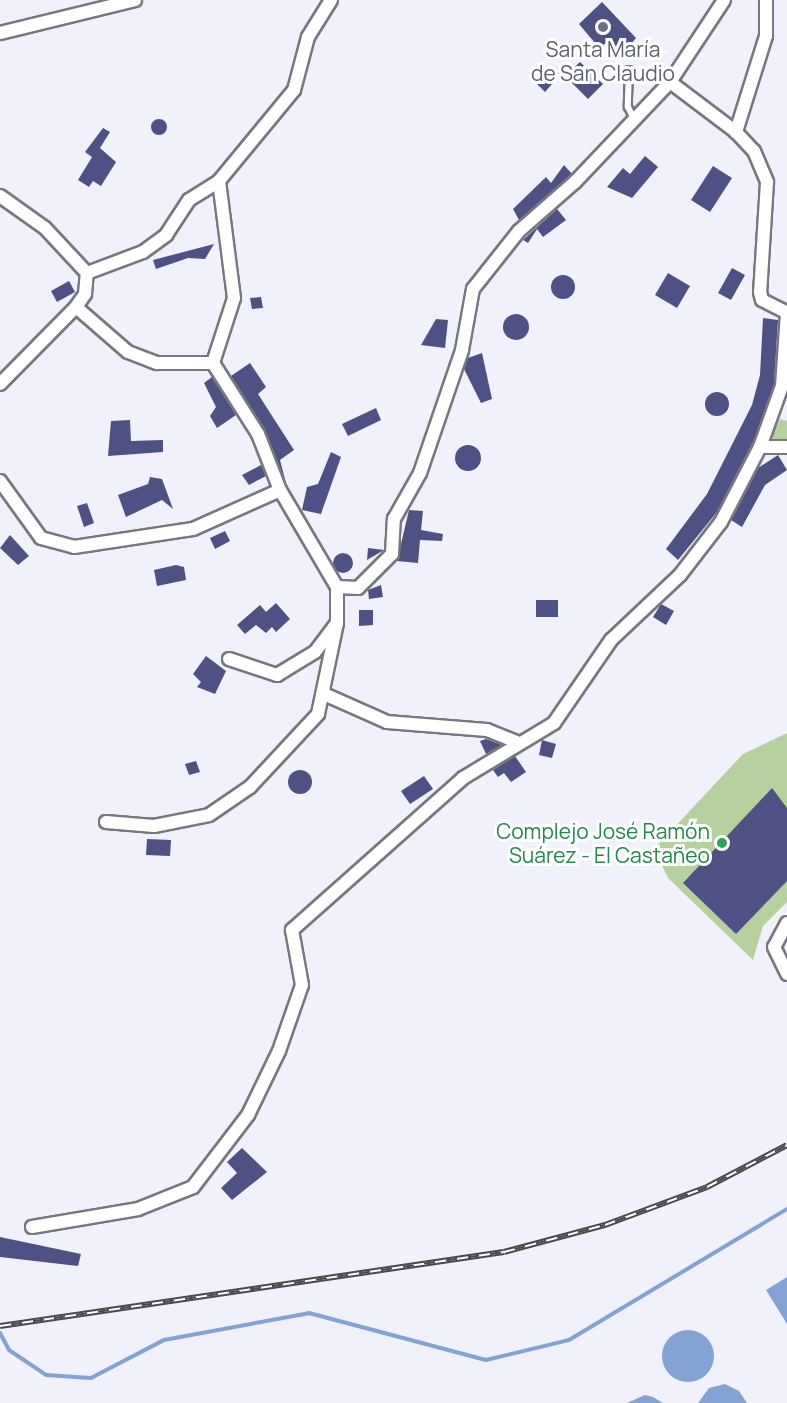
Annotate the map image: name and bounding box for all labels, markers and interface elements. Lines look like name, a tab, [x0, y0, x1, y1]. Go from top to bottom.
marker: Santa María de San Claudio	[596, 20, 610, 34]
place label: Santa María de San Claudio	[531, 36, 675, 86]
place label: Complejo José Ramón Suárez - El Castañeo	[496, 818, 710, 868]
marker: Complejo José Ramón Suárez - El Castañeo	[715, 836, 729, 850]

